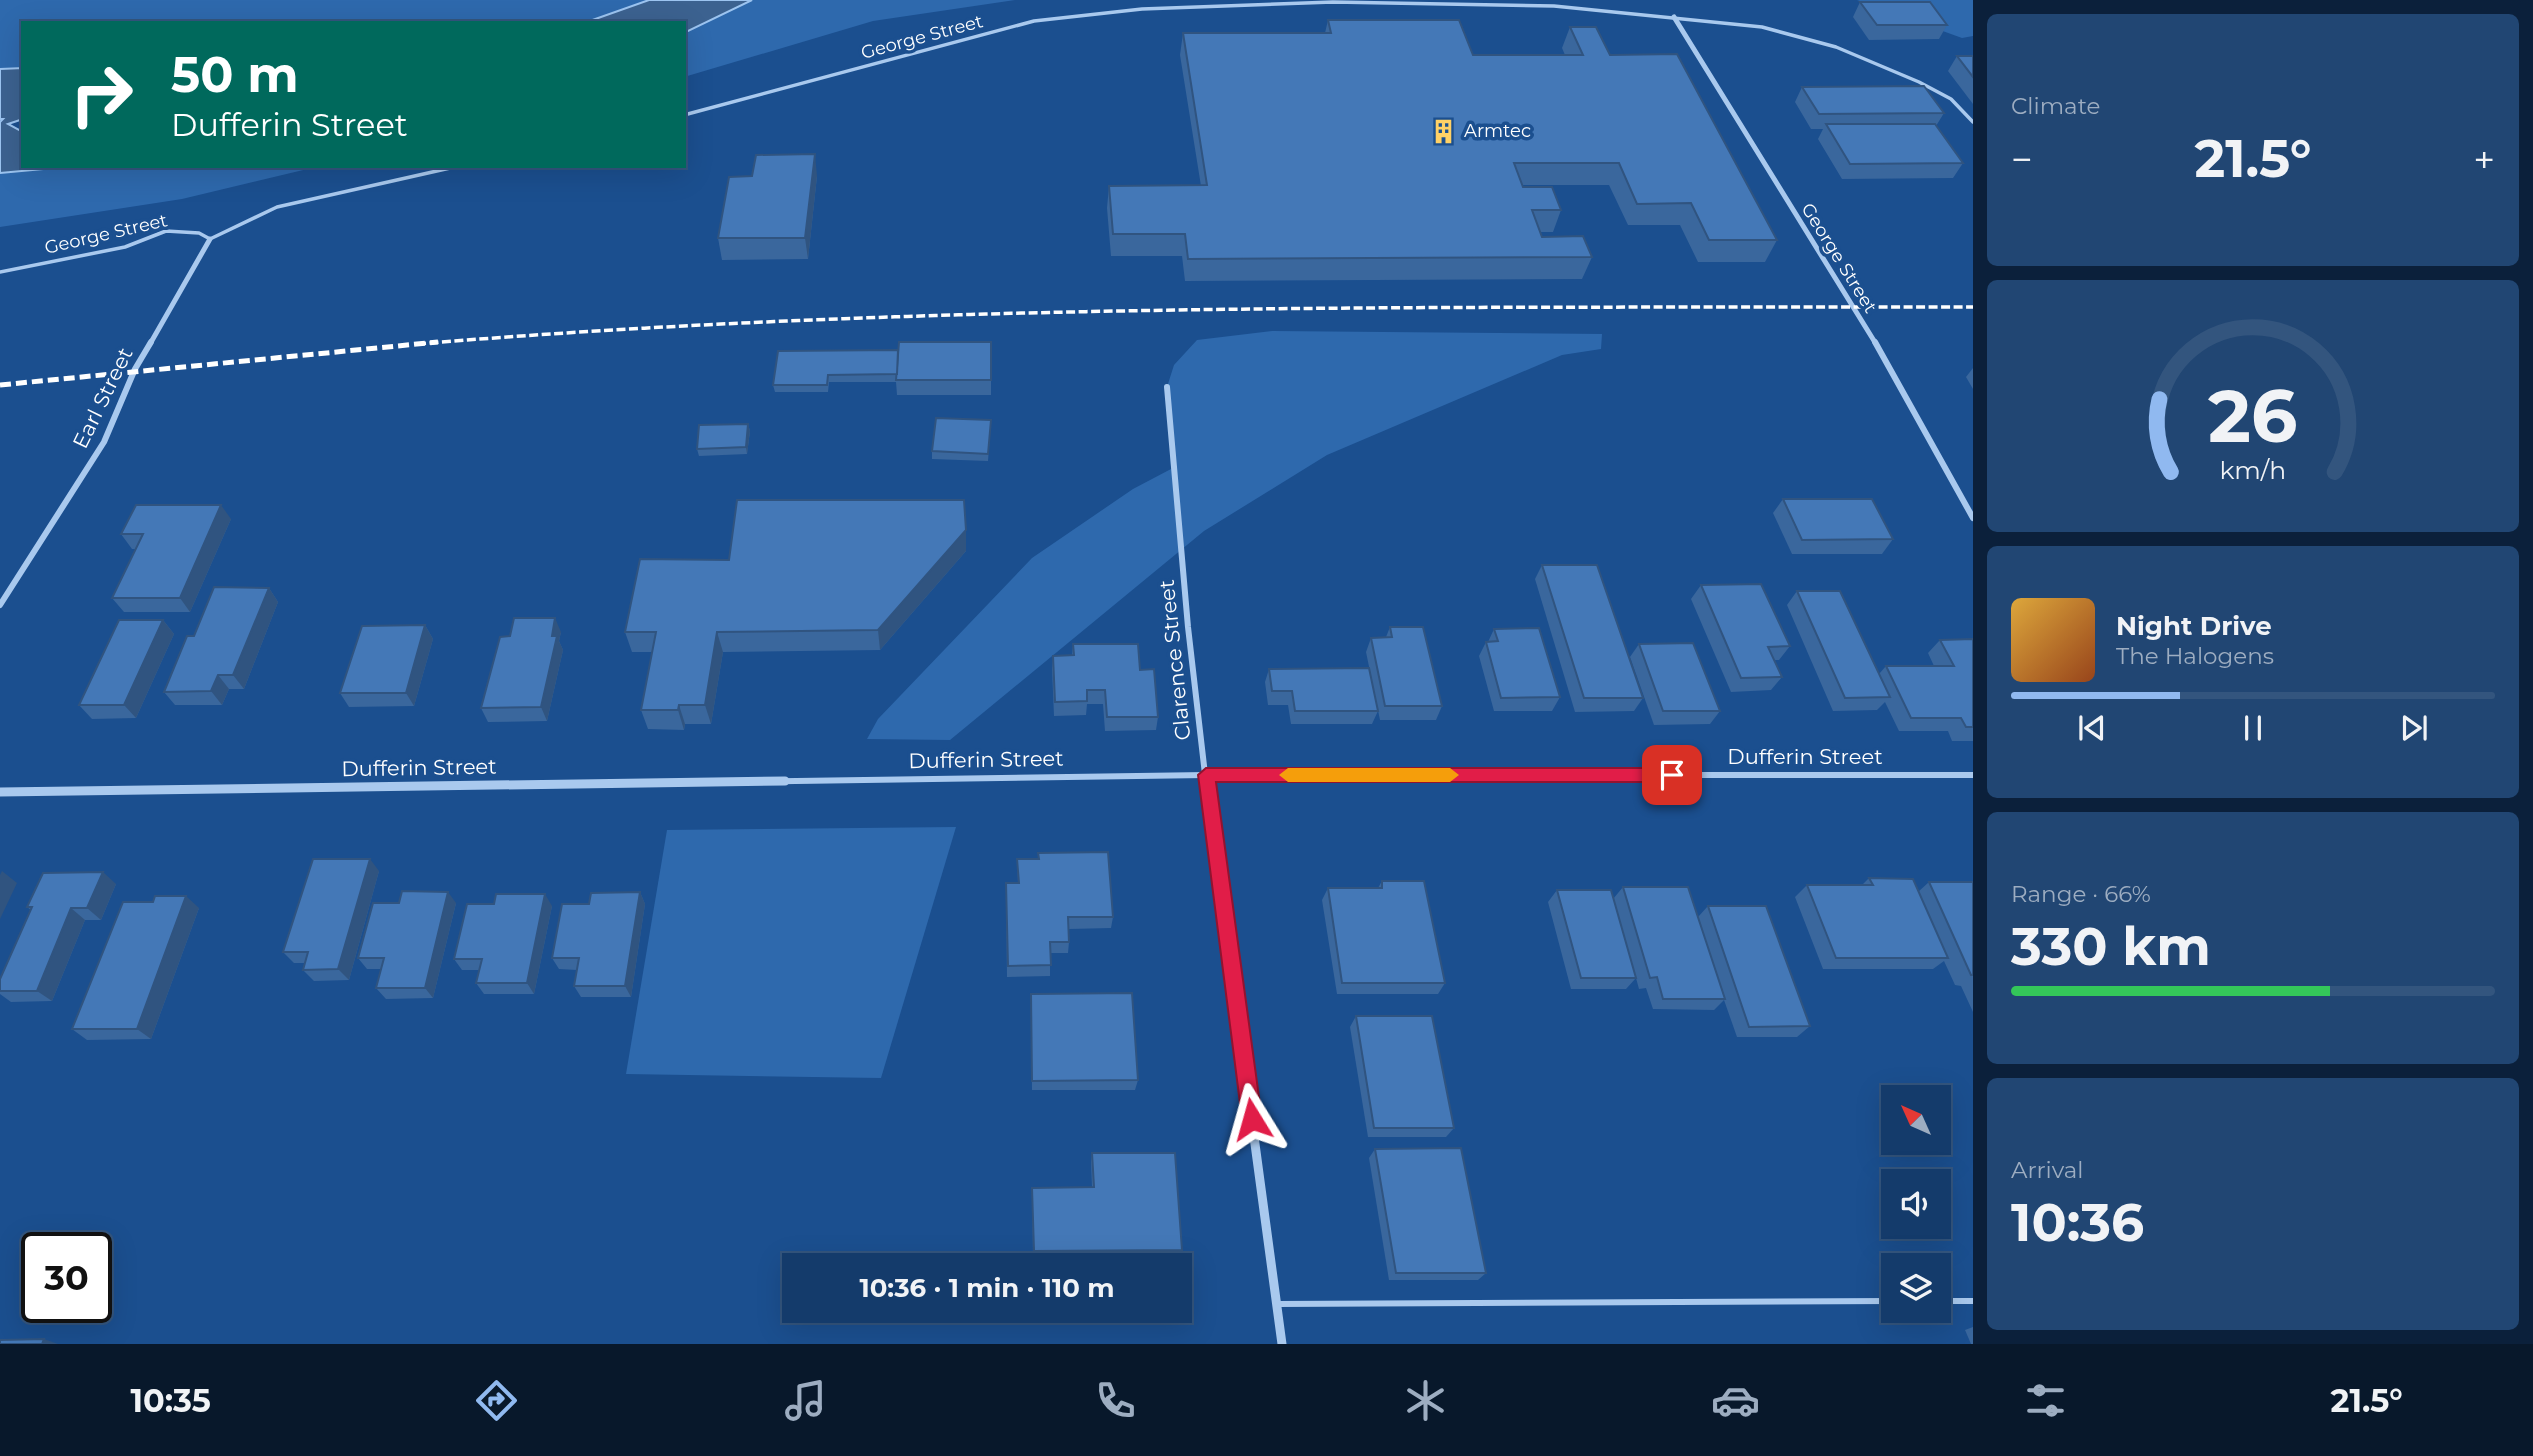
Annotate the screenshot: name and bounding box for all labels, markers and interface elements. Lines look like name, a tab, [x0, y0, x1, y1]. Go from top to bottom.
street label: George Street	[859, 10, 985, 64]
text: 50 m	[171, 45, 299, 104]
icon: right	[56, 49, 147, 140]
text: Climate	[2011, 92, 2100, 120]
text: Dufferin Street	[171, 105, 408, 144]
building icon: Armtec	[1430, 117, 1458, 145]
place label: Armtec	[1464, 120, 1531, 142]
text: 21.5°	[2194, 127, 2312, 190]
text: −	[2011, 136, 2033, 183]
text: +	[2473, 136, 2495, 183]
street label: George Street	[1796, 199, 1882, 317]
street label: George Street	[42, 209, 170, 259]
street label: Earl Street	[67, 343, 138, 452]
text: 26	[2208, 372, 2298, 460]
text: km/h	[2220, 455, 2286, 485]
street label: Clarence Street	[1154, 579, 1195, 742]
text: Night Drive	[2116, 610, 2272, 642]
text: The Halogens	[2116, 642, 2274, 670]
icon: previous	[2073, 709, 2111, 747]
icon: pause	[2234, 709, 2272, 747]
icon: next	[2395, 709, 2433, 747]
street label: Dufferin Street	[1727, 744, 1883, 769]
pin	[1642, 745, 1702, 805]
street label: Dufferin Street	[908, 746, 1064, 773]
street label: Dufferin Street	[341, 754, 497, 781]
icon: arrive	[1653, 756, 1691, 794]
text: Range · 66%	[2011, 880, 2151, 908]
text: 330 km	[2011, 915, 2211, 978]
position arrow	[1215, 1082, 1289, 1156]
north arrow	[1881, 1085, 1951, 1155]
map controls	[1881, 1085, 1951, 1323]
text: Arrival	[2011, 1156, 2084, 1184]
button: sound	[1881, 1169, 1951, 1239]
text: 10:36	[2011, 1191, 2144, 1254]
speed limit sign: 30	[21, 1232, 112, 1323]
button: layers	[1881, 1253, 1951, 1323]
text: 10:36 · 1 min · 110 m	[859, 1272, 1115, 1304]
icon: directions	[472, 1376, 521, 1425]
icon: music	[781, 1376, 830, 1425]
icon: phone	[1091, 1376, 1140, 1425]
icon: climate	[1401, 1376, 1450, 1425]
icon: car	[1711, 1376, 1760, 1425]
icon: filters	[2021, 1376, 2070, 1425]
text: 10:35	[130, 1381, 211, 1420]
text: 21.5°	[2331, 1381, 2403, 1420]

